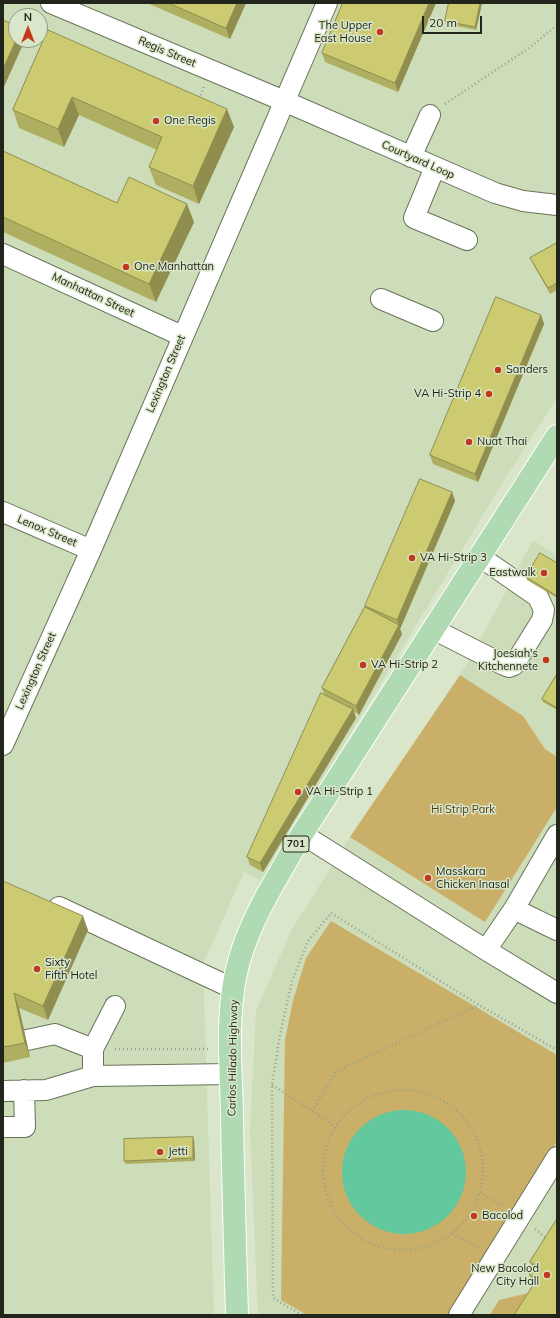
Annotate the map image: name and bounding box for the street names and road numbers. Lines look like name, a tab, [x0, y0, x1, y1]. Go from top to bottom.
street label: Regis Street	[136, 34, 198, 70]
street label: Courtyard Loop	[379, 138, 457, 182]
street label: Manhattan Street	[50, 270, 136, 320]
street label: Lexington Street	[144, 333, 188, 415]
street label: Lenox Street	[15, 512, 79, 550]
street label: Lexington Street	[13, 630, 59, 712]
road number: 701	[283, 836, 309, 852]
street label: Carlos Hilado Highway	[225, 999, 241, 1117]

